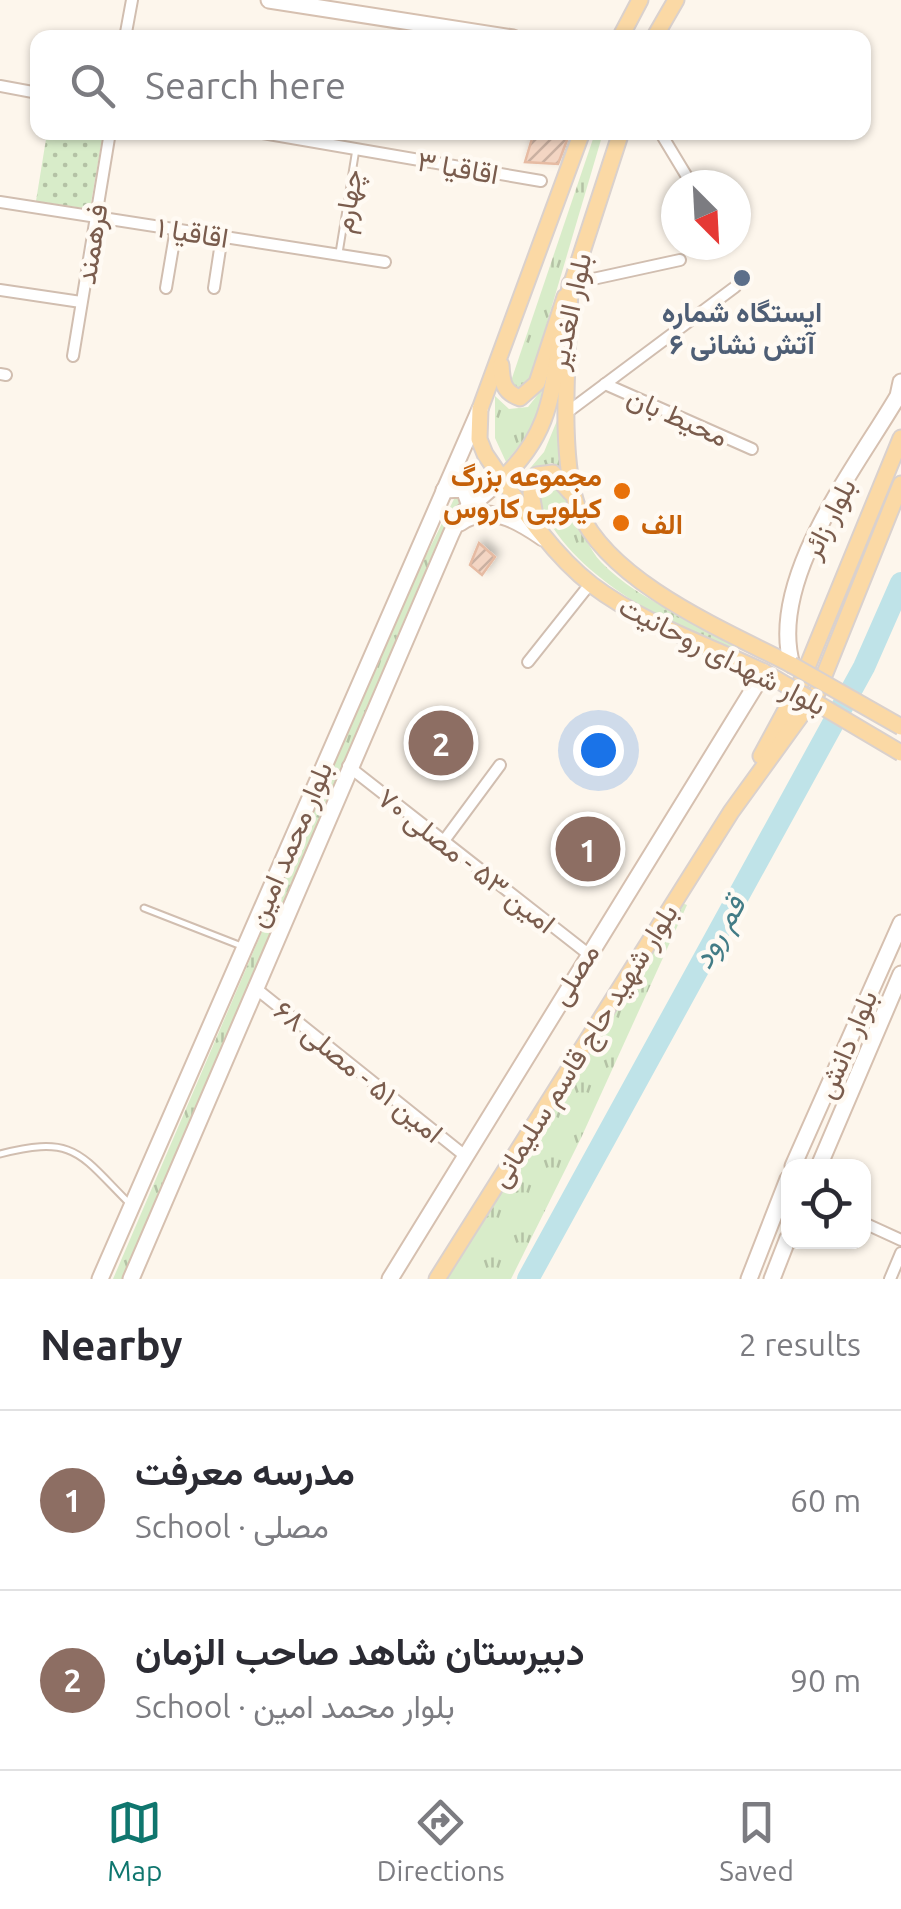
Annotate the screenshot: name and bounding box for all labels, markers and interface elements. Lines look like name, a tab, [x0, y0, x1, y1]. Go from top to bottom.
search box	[30, 30, 871, 140]
icon: search	[65, 58, 120, 113]
text: Search here	[145, 64, 346, 106]
street label: اقاقیا ۳	[415, 145, 501, 190]
street label: چهارم	[327, 167, 371, 236]
north arrow	[661, 170, 751, 260]
street label: فرهمند	[69, 201, 116, 287]
street label: اقاقیا ۱	[155, 211, 231, 254]
street label: بلوار الغدیر	[541, 250, 599, 374]
marker: ایستگاه شماره ۶ آتش نشانی	[731, 267, 753, 289]
place label: ایستگاه شماره ۶ آتش نشانی	[662, 296, 822, 361]
street label: محیط بان	[622, 380, 733, 454]
place label: مجموعه بزرگ کیلویی کاروس	[443, 460, 602, 526]
street label: بلوار زائر	[794, 473, 864, 565]
marker: مجموعه بزرگ کیلویی کاروس	[611, 480, 633, 502]
place label: الف	[641, 508, 683, 539]
marker: الف	[610, 512, 632, 534]
street label: بلوار شهدای روحانیت	[613, 590, 831, 723]
pin: 2	[408, 706, 474, 780]
your location	[573, 725, 624, 776]
street label: بلوار محمد امین	[240, 757, 340, 932]
street label: امین ۵۳ - مصلی ۷۰	[371, 781, 562, 940]
pin: 1	[556, 812, 620, 886]
water label: قم رود	[684, 888, 756, 976]
street label: بلوار شهید حاج قاسم سلیمانی	[483, 898, 686, 1194]
street label: مصلی	[543, 938, 606, 1011]
street label: بلوار دانش	[809, 985, 885, 1104]
street label: امین ۵۱ - مصلی ۶۸	[267, 994, 449, 1150]
map controls	[781, 1159, 871, 1249]
button: locate	[781, 1159, 871, 1249]
text: Nearby	[40, 1321, 183, 1368]
text: 2 results	[739, 1326, 861, 1362]
text: مدرسه معرفت	[135, 1450, 355, 1492]
text: 1	[63, 1482, 82, 1518]
text: 60 m	[790, 1482, 861, 1518]
text: School · مصلی	[135, 1508, 329, 1544]
text: دبیرستان شاهد صاحب الزمان	[135, 1630, 585, 1672]
text: 2	[63, 1662, 82, 1698]
text: 90 m	[790, 1662, 861, 1698]
text: School · بلوار محمد امین	[135, 1688, 455, 1724]
tab: Map	[107, 1795, 162, 1886]
tab: Directions	[377, 1795, 505, 1886]
tab: Saved	[719, 1795, 794, 1886]

